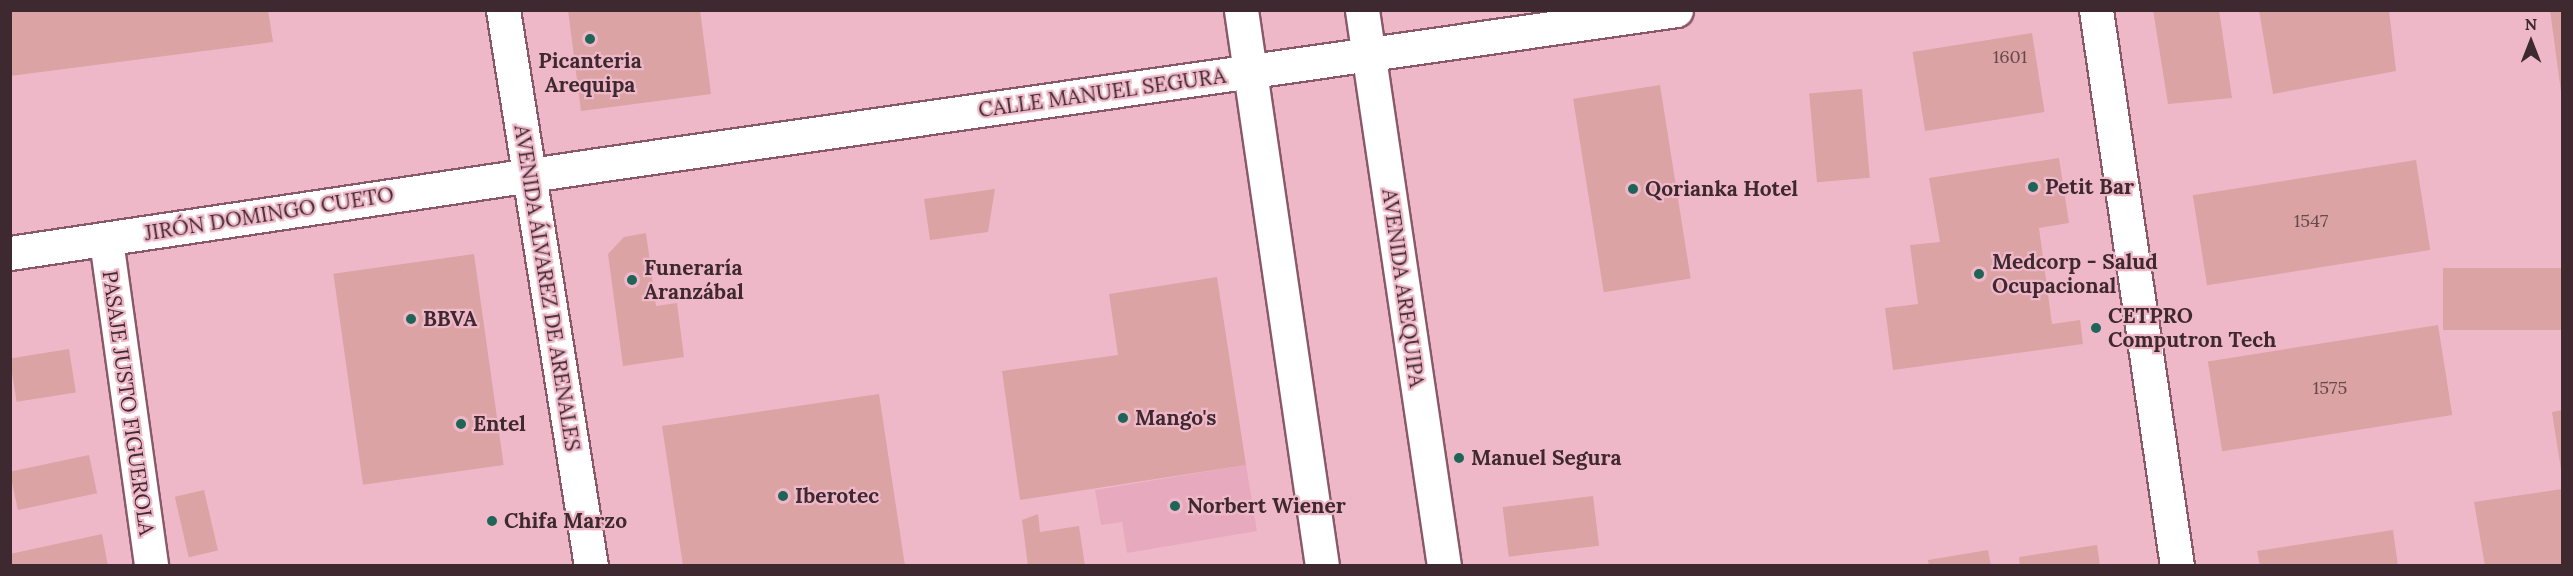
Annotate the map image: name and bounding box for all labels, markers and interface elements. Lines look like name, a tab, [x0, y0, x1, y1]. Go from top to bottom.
north arrow	[2501, 12, 2561, 72]
text: N	[2525, 14, 2537, 34]
marker: Picanteria Arequipa	[583, 32, 597, 46]
house number: 1601	[1993, 46, 2027, 68]
place label: Picanteria Arequipa	[538, 48, 642, 98]
street label: CALLE MANUEL SEGURA	[977, 63, 1227, 123]
street label: AVENIDA ÁLVAREZ DE ARENALES	[509, 123, 585, 453]
place label: Petit Bar	[2045, 174, 2134, 200]
place label: Qorianka Hotel	[1645, 176, 1798, 202]
marker: Petit Bar	[2026, 180, 2040, 194]
street label: JIRÓN DOMINGO CUETO	[143, 182, 395, 246]
marker: Qorianka Hotel	[1626, 182, 1640, 196]
street label: AVENIDA AREQUIPA	[1377, 187, 1429, 389]
house number: 1547	[2294, 210, 2328, 232]
place label: Medcorp - Salud Ocupacional	[1992, 249, 2158, 299]
place label: Funeraría Aranzábal	[644, 255, 744, 305]
marker: Medcorp - Salud Ocupacional	[1970, 265, 1988, 283]
street label: PASAJE JUSTO FIGUEROLA	[97, 269, 159, 537]
marker: Funeraría Aranzábal	[625, 273, 639, 287]
place label: CETPRO Computron Tech	[2108, 303, 2276, 353]
place label: BBVA	[423, 306, 477, 332]
marker: BBVA	[404, 312, 418, 326]
marker: CETPRO Computron Tech	[2089, 321, 2103, 335]
house number: 1575	[2313, 377, 2347, 399]
place label: Mango's	[1135, 405, 1216, 431]
place label: Entel	[473, 411, 526, 437]
marker: Mango's	[1116, 411, 1130, 425]
marker: Entel	[454, 417, 468, 431]
place label: Manuel Segura	[1471, 445, 1621, 471]
marker: Manuel Segura	[1452, 451, 1466, 465]
place label: Iberotec	[795, 483, 879, 509]
marker: Iberotec	[776, 489, 790, 503]
place label: Norbert Wiener	[1187, 493, 1346, 519]
marker: Norbert Wiener	[1168, 499, 1182, 513]
place label: Chifa Marzo	[504, 508, 627, 534]
marker: Chifa Marzo	[485, 514, 499, 528]

